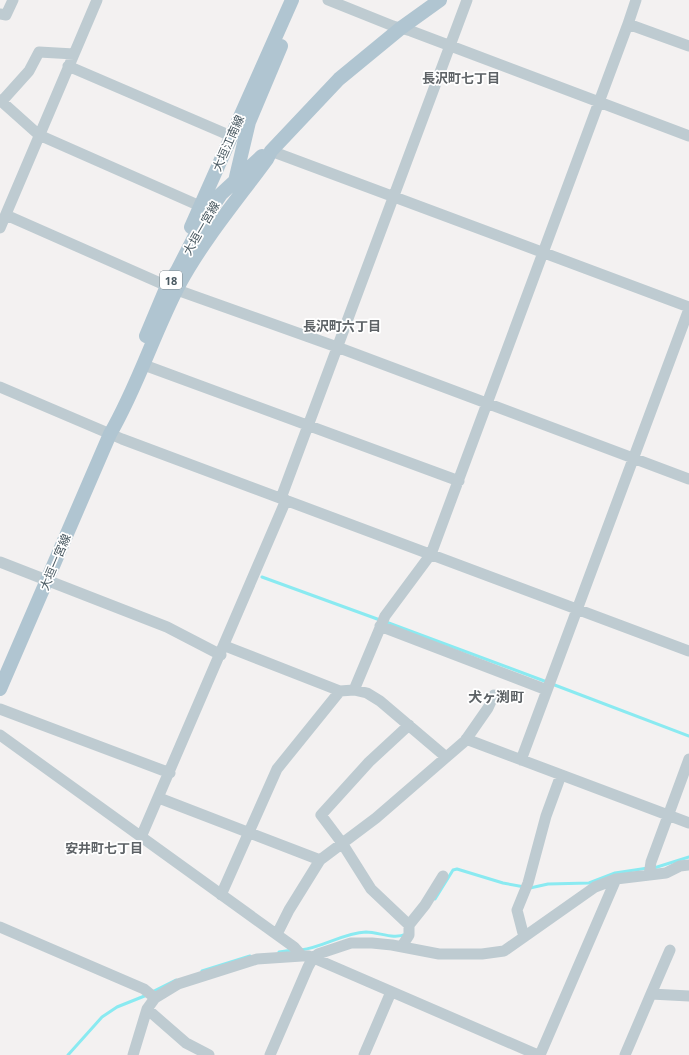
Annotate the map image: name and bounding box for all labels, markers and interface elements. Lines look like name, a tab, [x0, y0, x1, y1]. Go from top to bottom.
district label: 長沢町七丁目	[422, 69, 500, 87]
street label: 大垣江南線	[208, 112, 248, 174]
street label: 大垣一宮線	[179, 198, 223, 258]
road number: 18	[160, 271, 182, 289]
district label: 長沢町六丁目	[303, 317, 381, 335]
street label: 大垣一宮線	[35, 531, 75, 593]
district label: 犬ヶ渕町	[468, 687, 524, 706]
district label: 安井町七丁目	[65, 839, 143, 857]

